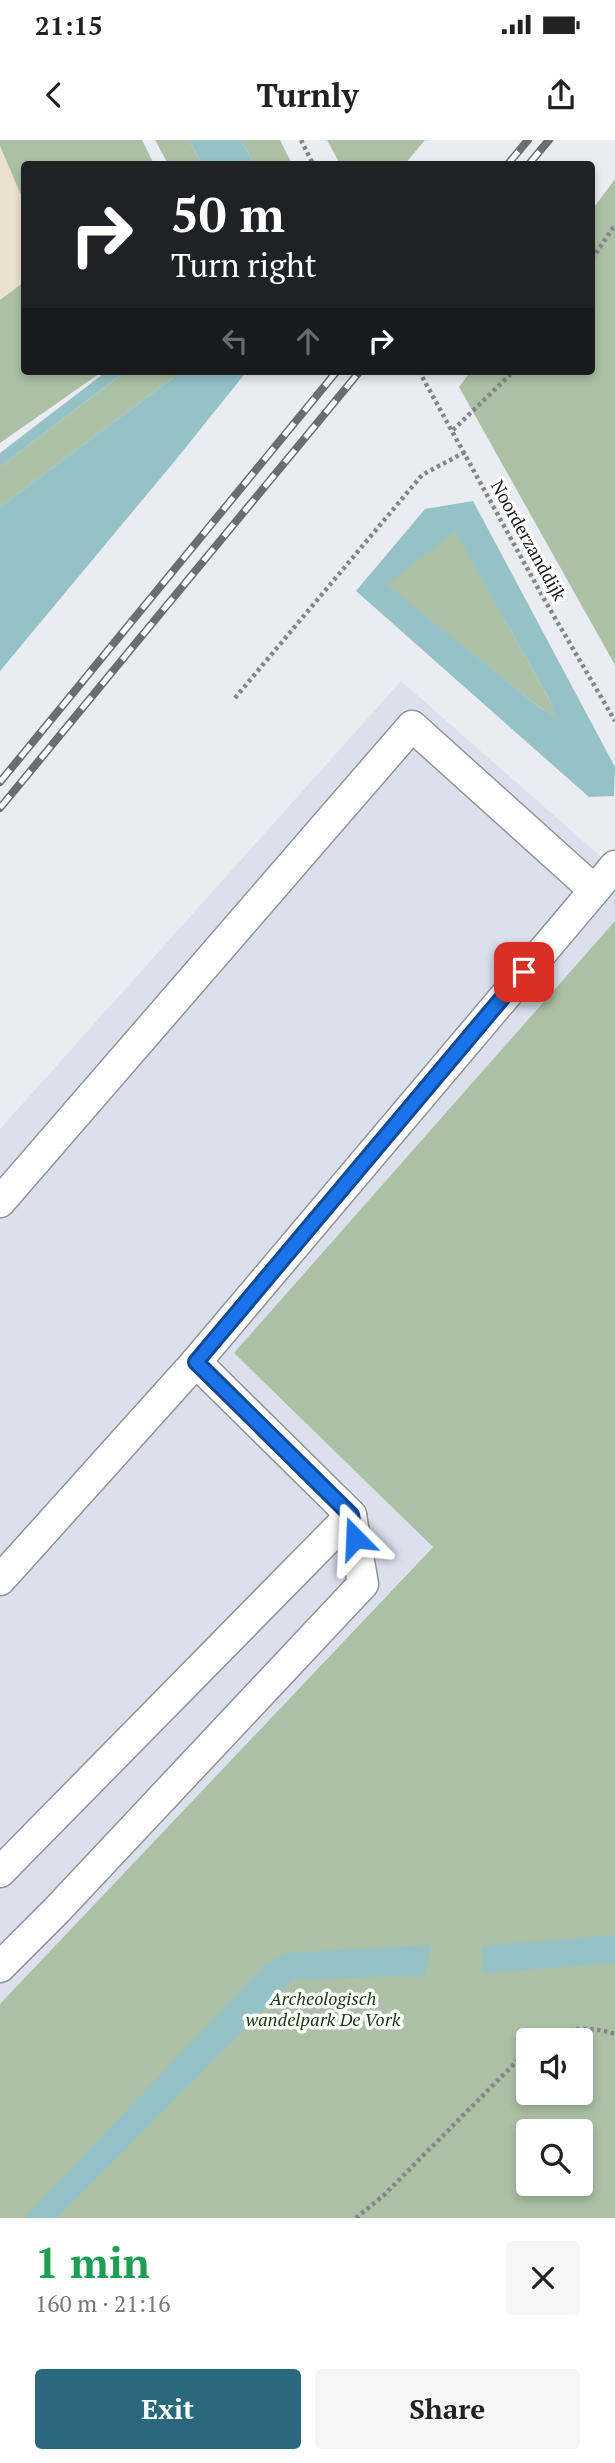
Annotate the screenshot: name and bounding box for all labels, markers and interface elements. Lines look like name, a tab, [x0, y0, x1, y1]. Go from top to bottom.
text: 21:15	[35, 8, 103, 42]
text: Turnly	[256, 74, 359, 116]
icon: back	[35, 76, 73, 114]
icon: share	[542, 76, 580, 114]
text: 50 m	[171, 181, 285, 246]
icon: right	[56, 189, 147, 280]
text: Turn right	[171, 244, 317, 286]
icon: left	[216, 322, 254, 360]
icon: ahead	[289, 322, 327, 360]
icon: right	[362, 322, 400, 360]
street label: Noorderzanddijk	[486, 475, 572, 605]
pin	[494, 942, 554, 1002]
icon: arrive	[505, 953, 543, 991]
position arrow	[318, 1501, 392, 1575]
park label: Archeologisch wandelpark De Vork	[246, 1986, 401, 2031]
map controls	[516, 2028, 593, 2196]
button: sound	[516, 2028, 593, 2105]
button: search	[516, 2119, 593, 2196]
text: 1 min	[35, 2234, 150, 2290]
button: close	[506, 2241, 580, 2315]
text: 160 m · 21:16	[35, 2288, 170, 2319]
button: Exit	[35, 2369, 301, 2449]
button: Share	[315, 2369, 580, 2449]

